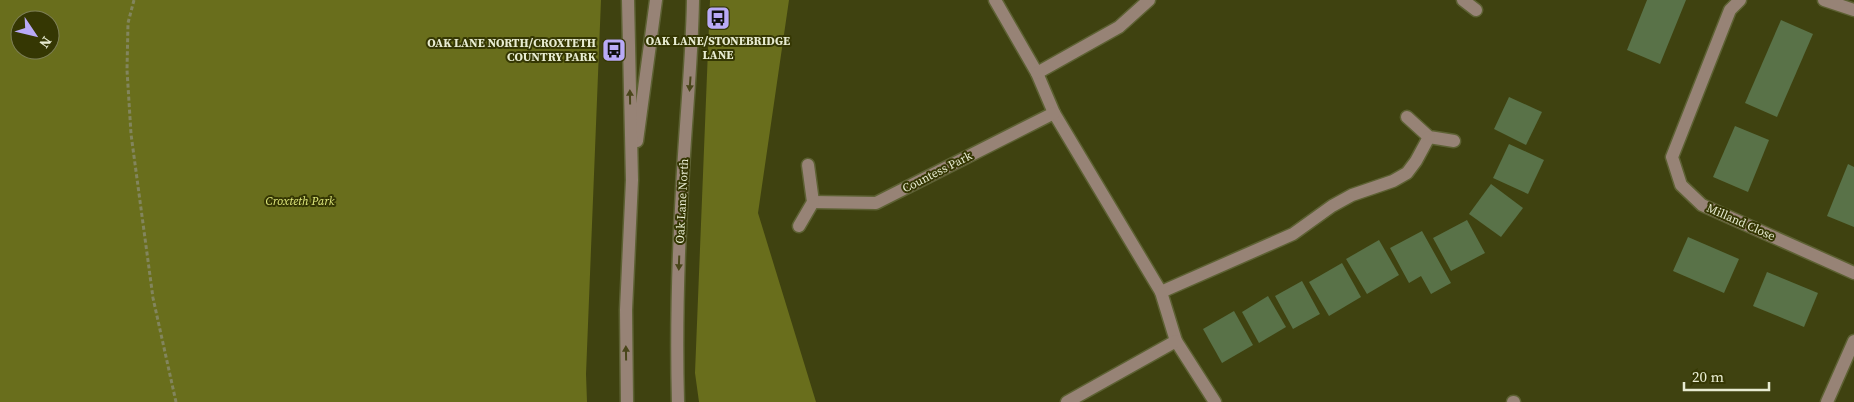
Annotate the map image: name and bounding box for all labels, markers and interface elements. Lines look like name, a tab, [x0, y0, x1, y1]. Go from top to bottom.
bus stop icon: OAK LANE/STONEBRIDGE LANE	[705, 5, 731, 31]
north arrow	[10, 10, 60, 60]
text: N	[35, 33, 57, 52]
place label: OAK LANE/STONEBRIDGE LANE	[646, 33, 790, 63]
place label: OAK LANE NORTH/CROXTETH COUNTRY PARK	[427, 35, 597, 65]
bus stop icon: OAK LANE NORTH/CROXTETH COUNTRY PARK	[601, 37, 627, 63]
one-way arrow	[685, 76, 693, 92]
one-way arrow	[625, 88, 633, 104]
street label: Countess Park	[899, 147, 975, 196]
street label: Oak Lane North	[672, 158, 692, 244]
park label: Croxteth Park	[266, 193, 335, 209]
street label: Milland Close	[1704, 200, 1778, 244]
one-way arrow	[675, 256, 683, 272]
one-way arrow	[622, 345, 630, 361]
scale bar	[1684, 360, 1769, 392]
text: 20 m	[1692, 366, 1724, 387]

